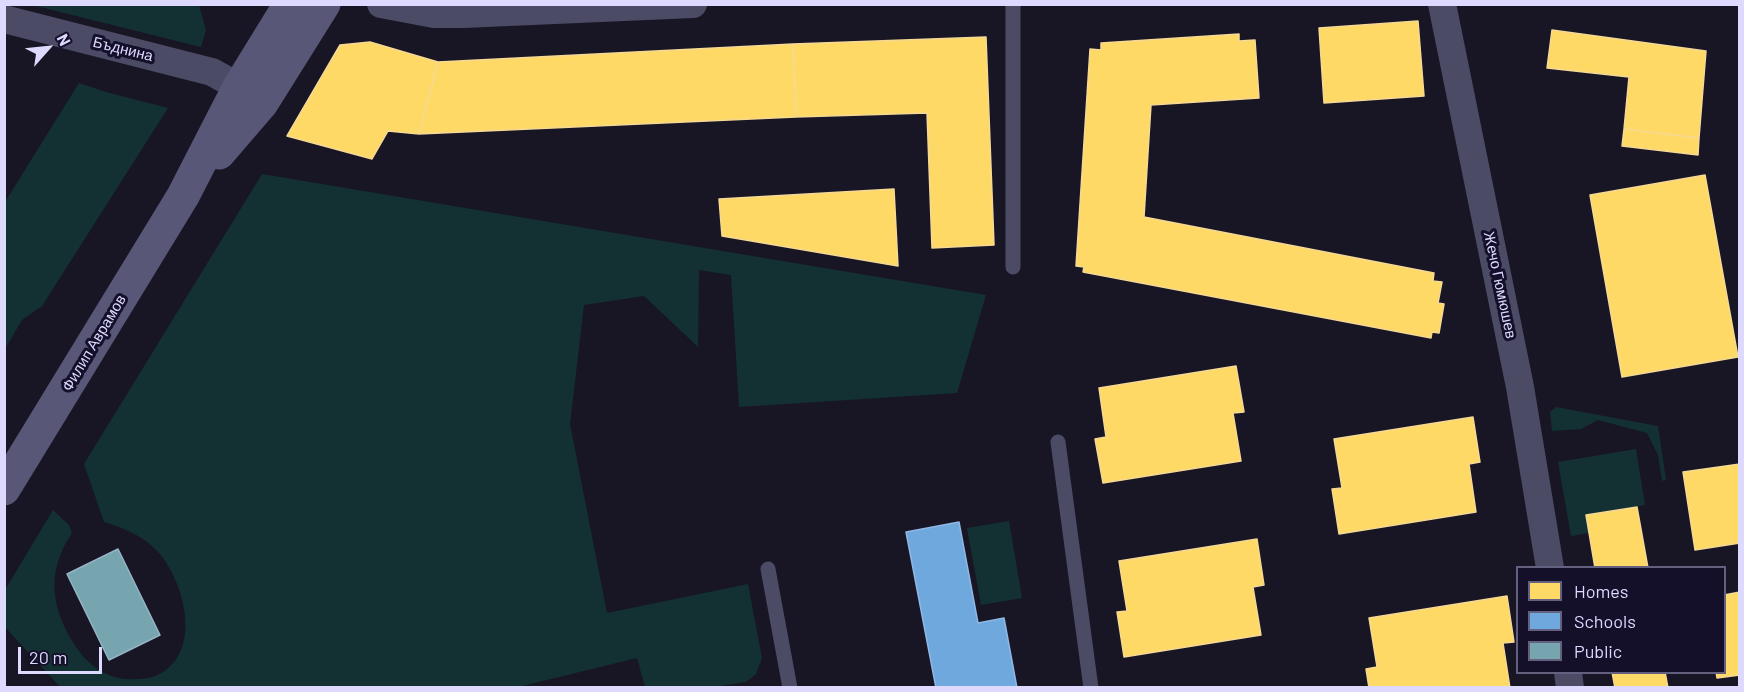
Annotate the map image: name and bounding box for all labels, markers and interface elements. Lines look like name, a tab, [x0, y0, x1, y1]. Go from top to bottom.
north arrow	[18, 18, 78, 78]
text: N	[54, 31, 75, 49]
street label: Бъднина	[91, 33, 155, 65]
street label: Жечо Гюмюшев	[1480, 230, 1520, 340]
street label: Филип Аврамов	[58, 292, 130, 394]
legend	[1516, 566, 1726, 674]
text: Homes	[1574, 580, 1628, 602]
text: Schools	[1574, 610, 1636, 632]
scale bar	[21, 635, 105, 673]
text: Public	[1574, 640, 1622, 662]
text: 20 m	[29, 646, 67, 668]

